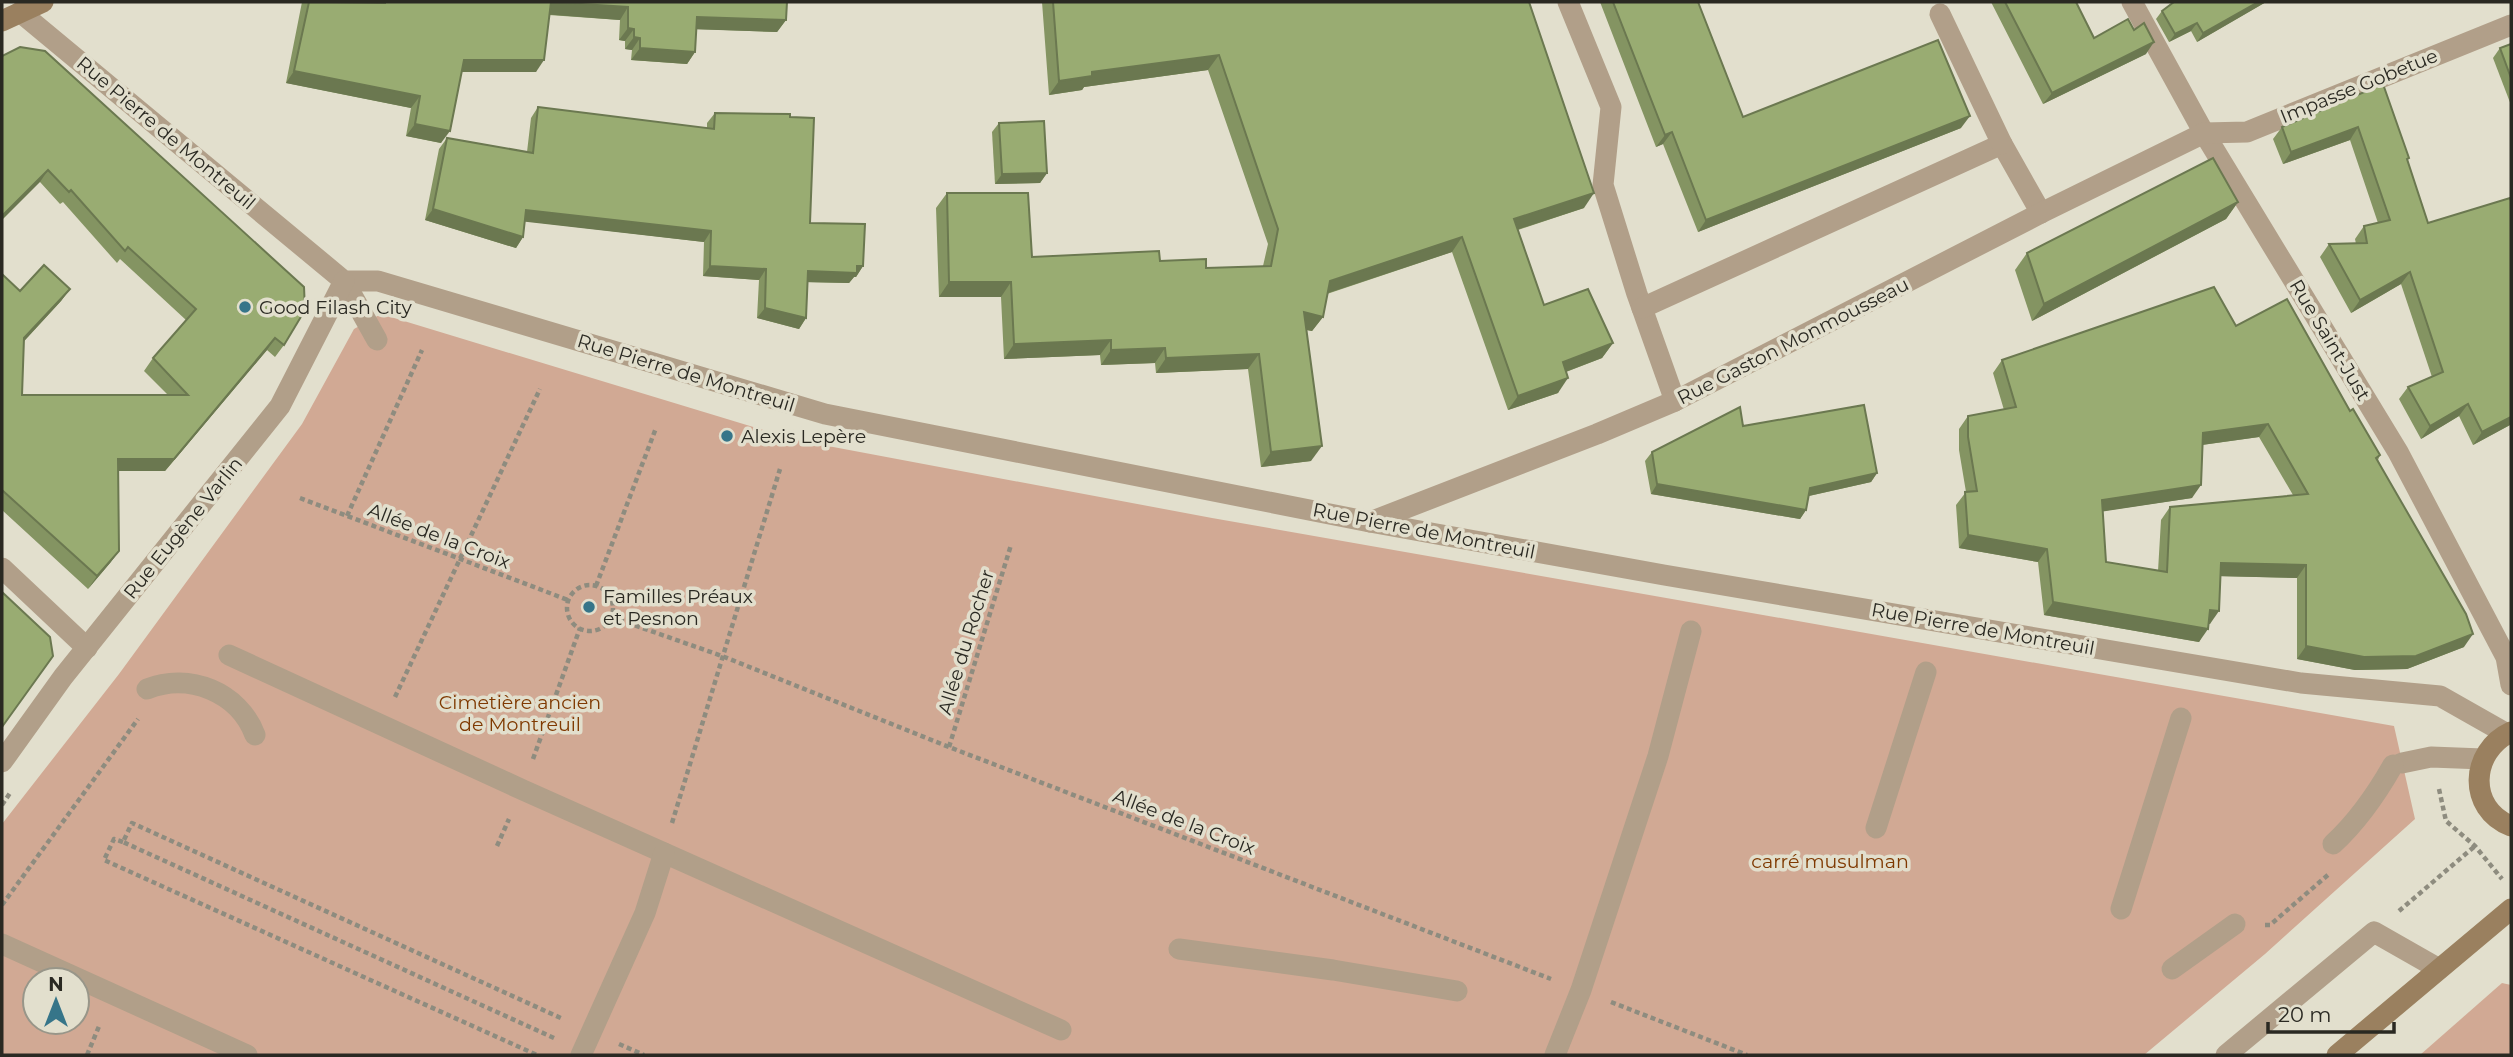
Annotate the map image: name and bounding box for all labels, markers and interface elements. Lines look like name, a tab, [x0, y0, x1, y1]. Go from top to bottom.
street label: Impasse Gobetue	[2277, 44, 2441, 128]
street label: Rue Pierre de Montreuil	[72, 51, 260, 215]
street label: Rue Gaston Monmousseau	[1673, 272, 1913, 410]
street label: Rue Saint-Just	[2285, 275, 2375, 405]
place label: Good Filash City	[259, 296, 412, 319]
marker: Good Filash City	[237, 299, 253, 315]
street label: Rue Pierre de Montreuil	[574, 329, 798, 417]
place label: Alexis Lepère	[741, 425, 866, 448]
marker: Alexis Lepère	[719, 428, 735, 444]
street label: Rue Eugène Varlin	[119, 452, 247, 604]
street label: Allée de la Croix	[365, 498, 513, 574]
street label: Rue Pierre de Montreuil	[1311, 498, 1537, 564]
street label: Allée du Rocher	[933, 567, 999, 717]
place label: Familles Préaux et Pesnon	[603, 585, 753, 630]
street label: Rue Pierre de Montreuil	[1870, 598, 2096, 660]
marker: Familles Préaux et Pesnon	[581, 599, 597, 615]
park label: Cimetière ancien de Montreuil	[439, 691, 601, 736]
street label: Allée de la Croix	[1110, 784, 1258, 860]
park label: carré musulman	[1751, 850, 1909, 873]
north arrow	[21, 966, 91, 1036]
text: N	[48, 973, 64, 996]
scale bar	[2268, 990, 2394, 1034]
text: 20 m	[2278, 1002, 2332, 1027]

